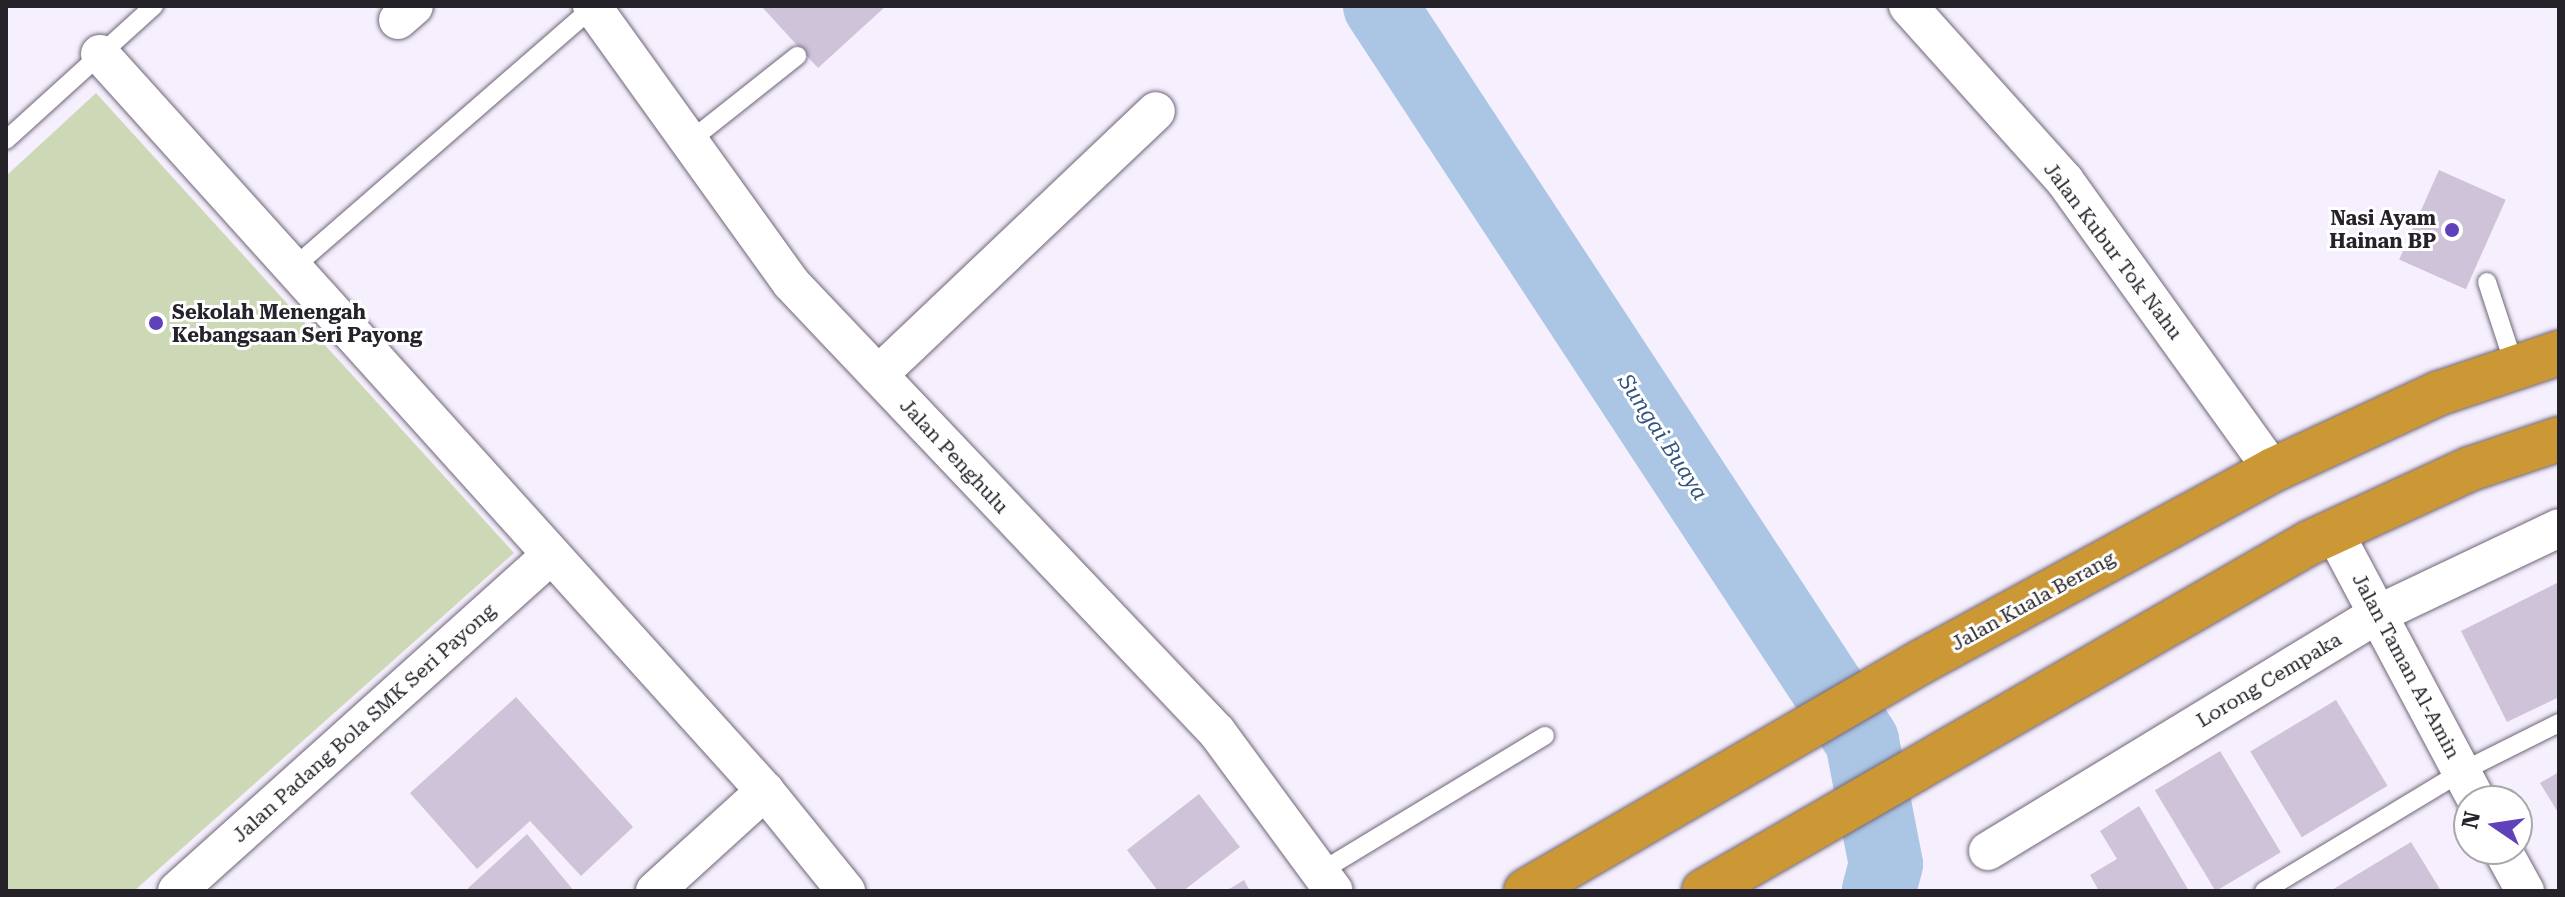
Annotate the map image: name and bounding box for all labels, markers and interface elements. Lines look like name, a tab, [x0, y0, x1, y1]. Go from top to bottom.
street label: Jalan Kubur Tok Nahu	[2039, 158, 2187, 344]
place label: Nasi Ayam Hainan BP	[2329, 206, 2436, 253]
marker: Nasi Ayam Hainan BP	[2443, 221, 2461, 239]
place label: Sekolah Menengah Kebangsaan Seri Payong	[172, 300, 422, 347]
marker: Sekolah Menengah Kebangsaan Seri Payong	[147, 314, 165, 332]
water label: Sungai Buaya	[1612, 369, 1714, 505]
street label: Jalan Penghulu	[895, 394, 1013, 518]
street label: Jalan Kuala Berang	[1947, 546, 2119, 656]
street label: Jalan Taman Al-Amin	[2347, 569, 2465, 763]
street label: Jalan Padang Bola SMK Seri Payong	[228, 598, 500, 848]
street label: Lorong Cempaka	[2192, 627, 2346, 733]
north arrow	[2453, 785, 2533, 865]
text: N	[2457, 809, 2485, 831]

